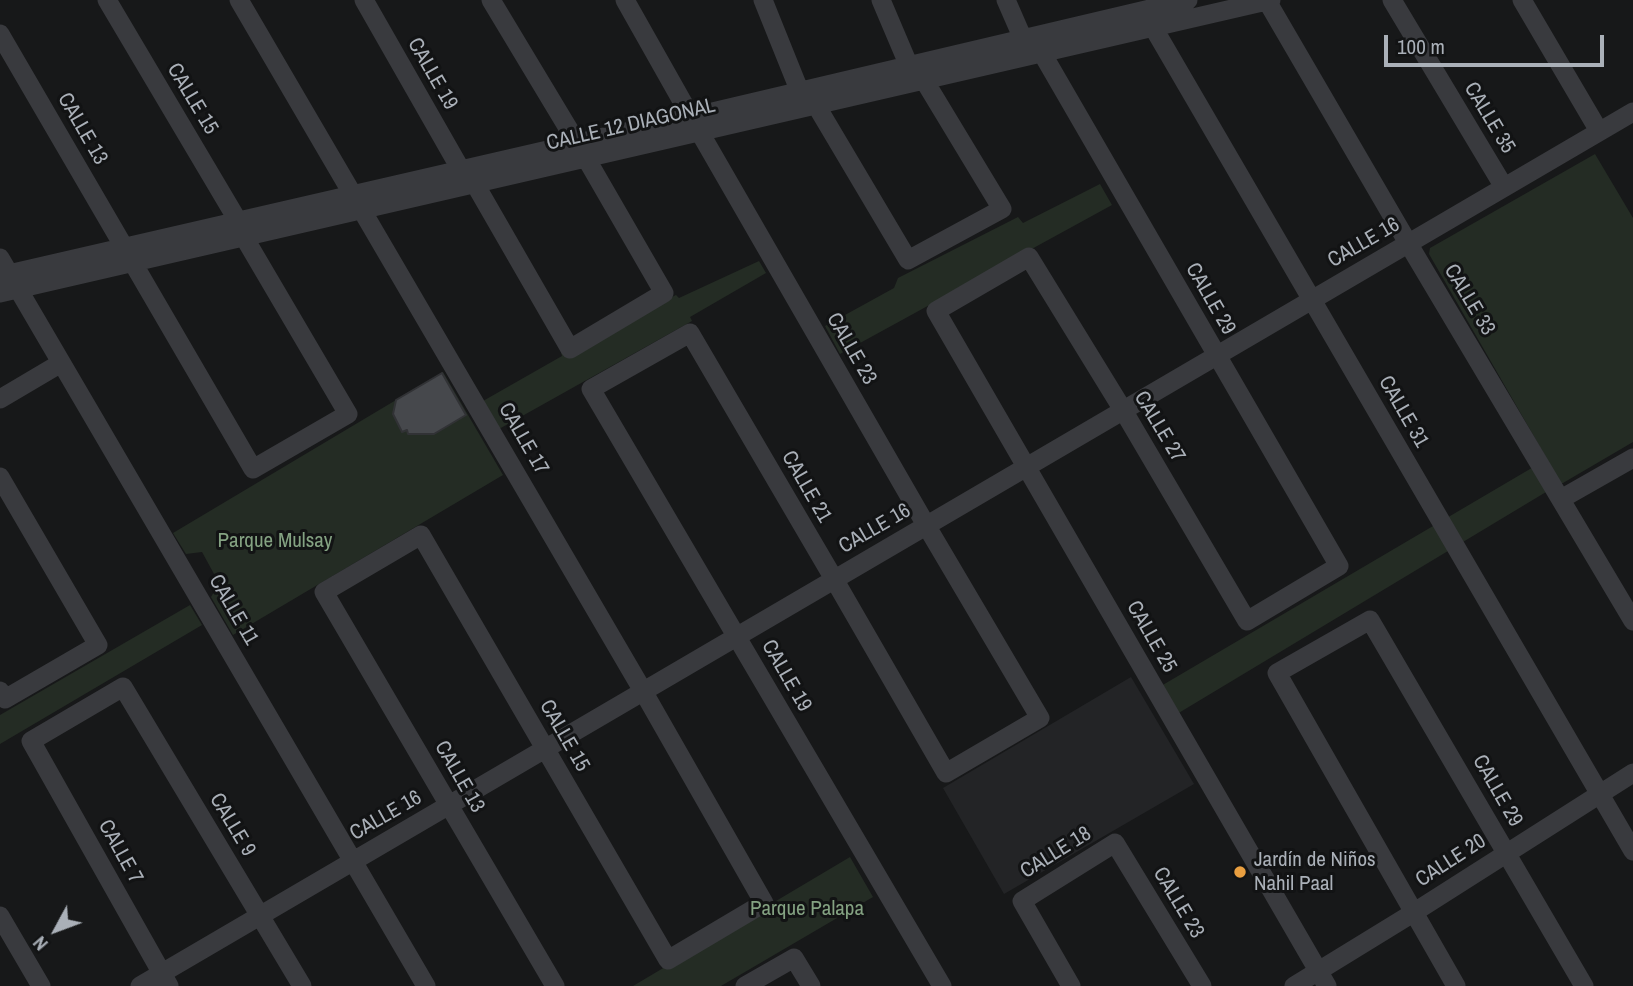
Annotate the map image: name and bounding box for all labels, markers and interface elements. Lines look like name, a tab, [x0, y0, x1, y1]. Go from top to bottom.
scale bar	[1388, 21, 1608, 65]
text: 100 m	[1397, 32, 1445, 61]
street label: CALLE 19	[401, 34, 463, 114]
street label: CALLE 15	[161, 59, 223, 139]
street label: CALLE 35	[1458, 78, 1520, 158]
street label: CALLE 13	[51, 89, 113, 169]
street label: CALLE 12 DIAGONAL	[544, 93, 718, 157]
street label: CALLE 16	[1324, 212, 1404, 274]
street label: CALLE 29	[1179, 259, 1241, 339]
street label: CALLE 33	[1438, 260, 1500, 340]
street label: CALLE 23	[820, 309, 882, 389]
street label: CALLE 31	[1372, 372, 1434, 452]
street label: CALLE 27	[1128, 387, 1190, 467]
street label: CALLE 17	[492, 399, 554, 479]
street label: CALLE 21	[775, 447, 837, 527]
street label: CALLE 16	[835, 498, 915, 560]
park label: Parque Mulsay	[218, 528, 332, 554]
street label: CALLE 11	[203, 570, 263, 650]
street label: CALLE 25	[1120, 597, 1182, 677]
street label: CALLE 19	[755, 636, 817, 716]
street label: CALLE 15	[533, 696, 595, 776]
street label: CALLE 13	[428, 737, 490, 817]
street label: CALLE 29	[1466, 751, 1528, 831]
street label: CALLE 16	[346, 785, 426, 847]
street label: CALLE 9	[203, 789, 261, 861]
street label: CALLE 7	[92, 816, 148, 888]
street label: CALLE 18	[1016, 822, 1096, 884]
street label: CALLE 20	[1411, 829, 1491, 893]
place label: Jardín de Niños Nahil Paal	[1254, 847, 1376, 897]
street label: CALLE 23	[1147, 863, 1209, 943]
marker: Jardín de Niños Nahil Paal	[1232, 864, 1248, 880]
north arrow	[21, 895, 91, 965]
park label: Parque Palapa	[750, 896, 864, 922]
text: N	[27, 931, 54, 957]

